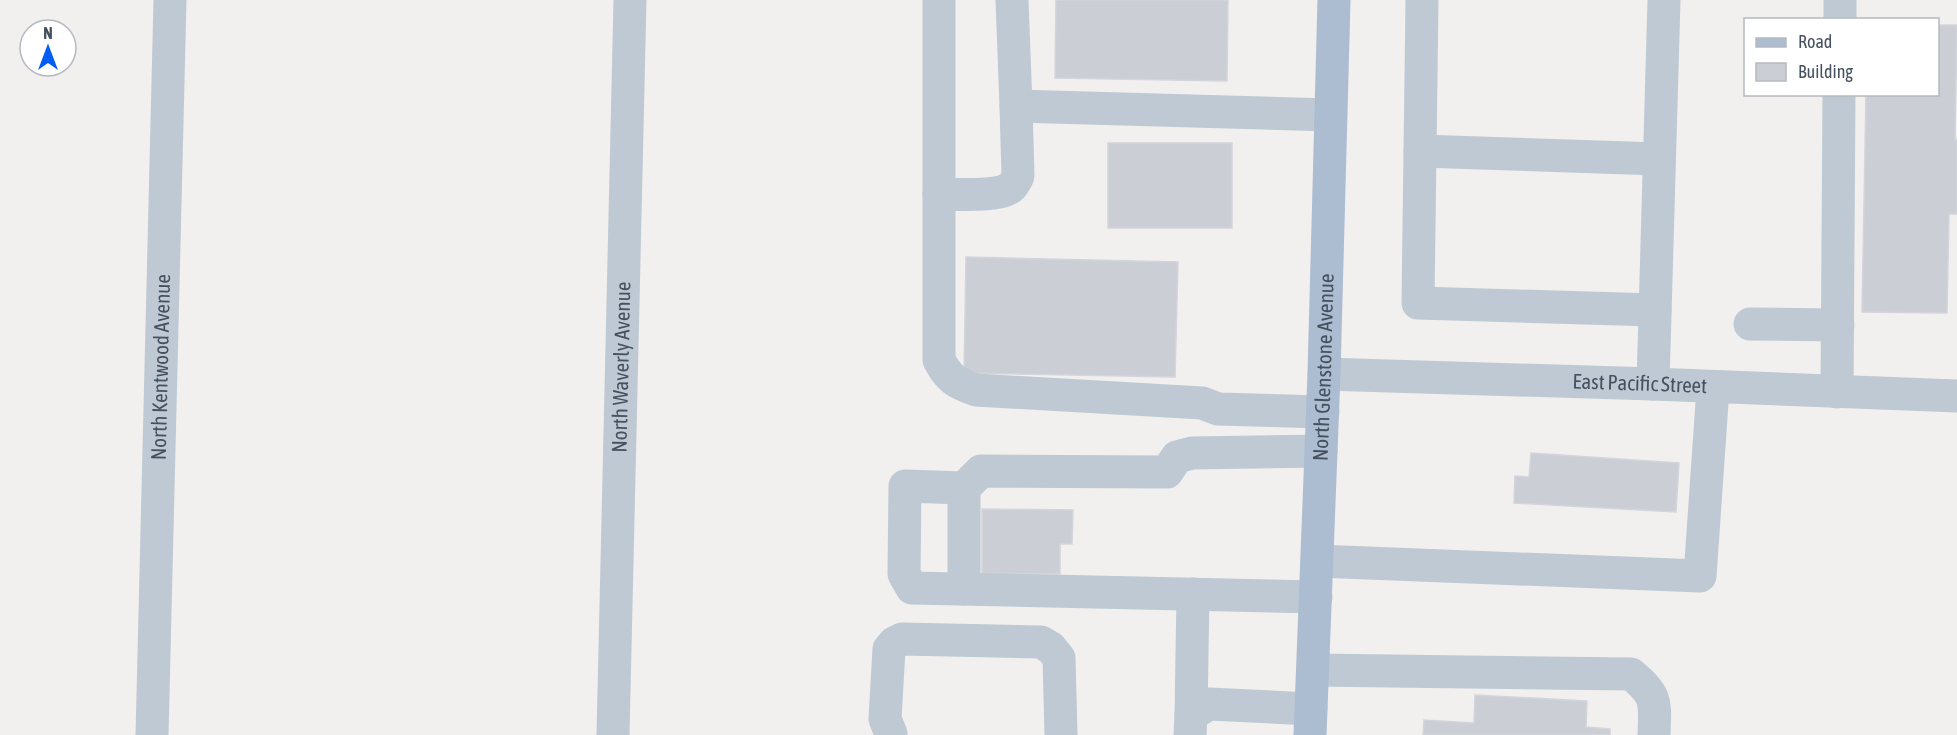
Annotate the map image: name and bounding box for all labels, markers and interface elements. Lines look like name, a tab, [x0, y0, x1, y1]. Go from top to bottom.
north arrow	[18, 18, 78, 78]
legend	[1744, 18, 1939, 96]
text: N	[43, 24, 53, 42]
text: Road	[1798, 31, 1832, 52]
text: Building	[1798, 61, 1853, 82]
street label: North Glenstone Avenue	[1308, 273, 1338, 461]
street label: North Kentwood Avenue	[146, 274, 174, 460]
street label: North Waverly Avenue	[607, 281, 634, 453]
street label: East Pacific Street	[1572, 369, 1708, 397]

